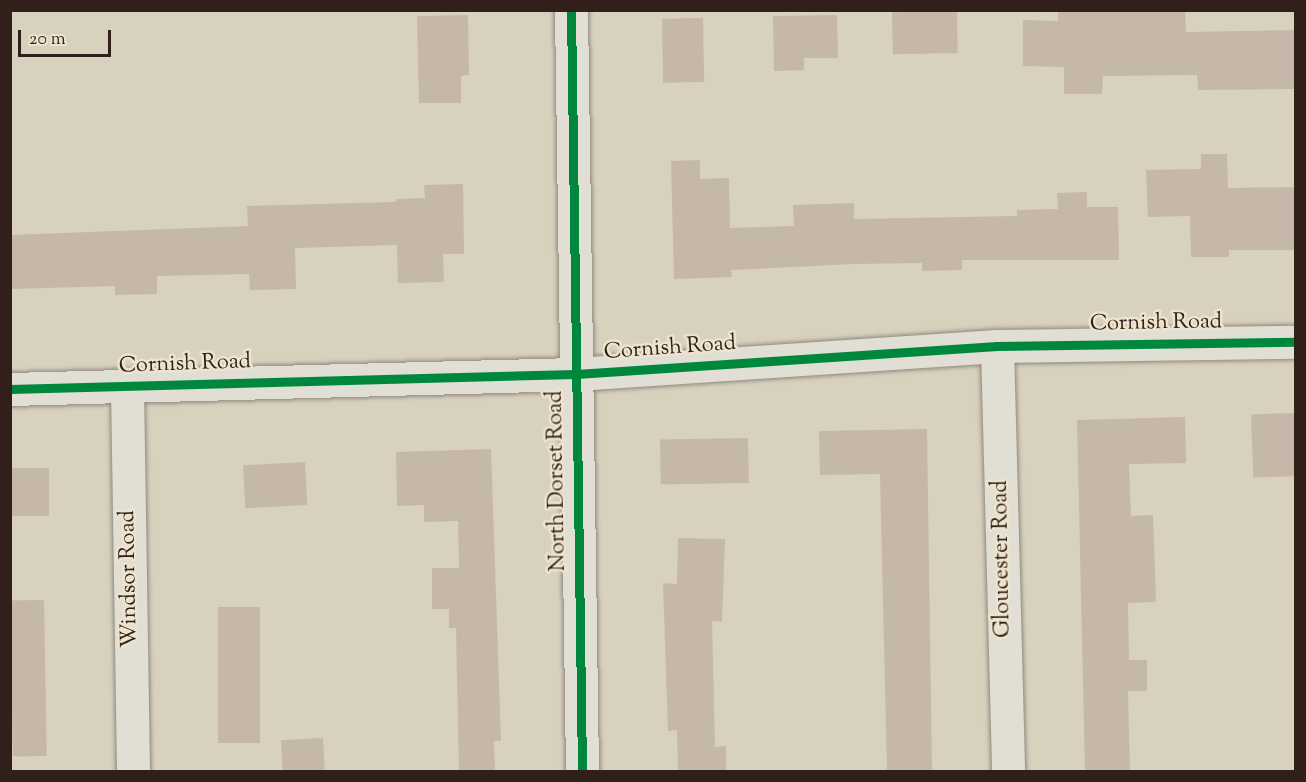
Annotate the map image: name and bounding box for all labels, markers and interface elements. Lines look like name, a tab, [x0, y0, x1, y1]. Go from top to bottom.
scale bar	[21, 18, 114, 56]
text: 20 m	[29, 27, 66, 53]
street label: Cornish Road	[1090, 310, 1222, 338]
street label: Cornish Road	[603, 331, 737, 367]
street label: Cornish Road	[118, 349, 252, 381]
street label: North Dorset Road	[543, 390, 573, 572]
street label: Gloucester Road	[988, 480, 1018, 638]
street label: Windsor Road	[116, 510, 144, 648]

